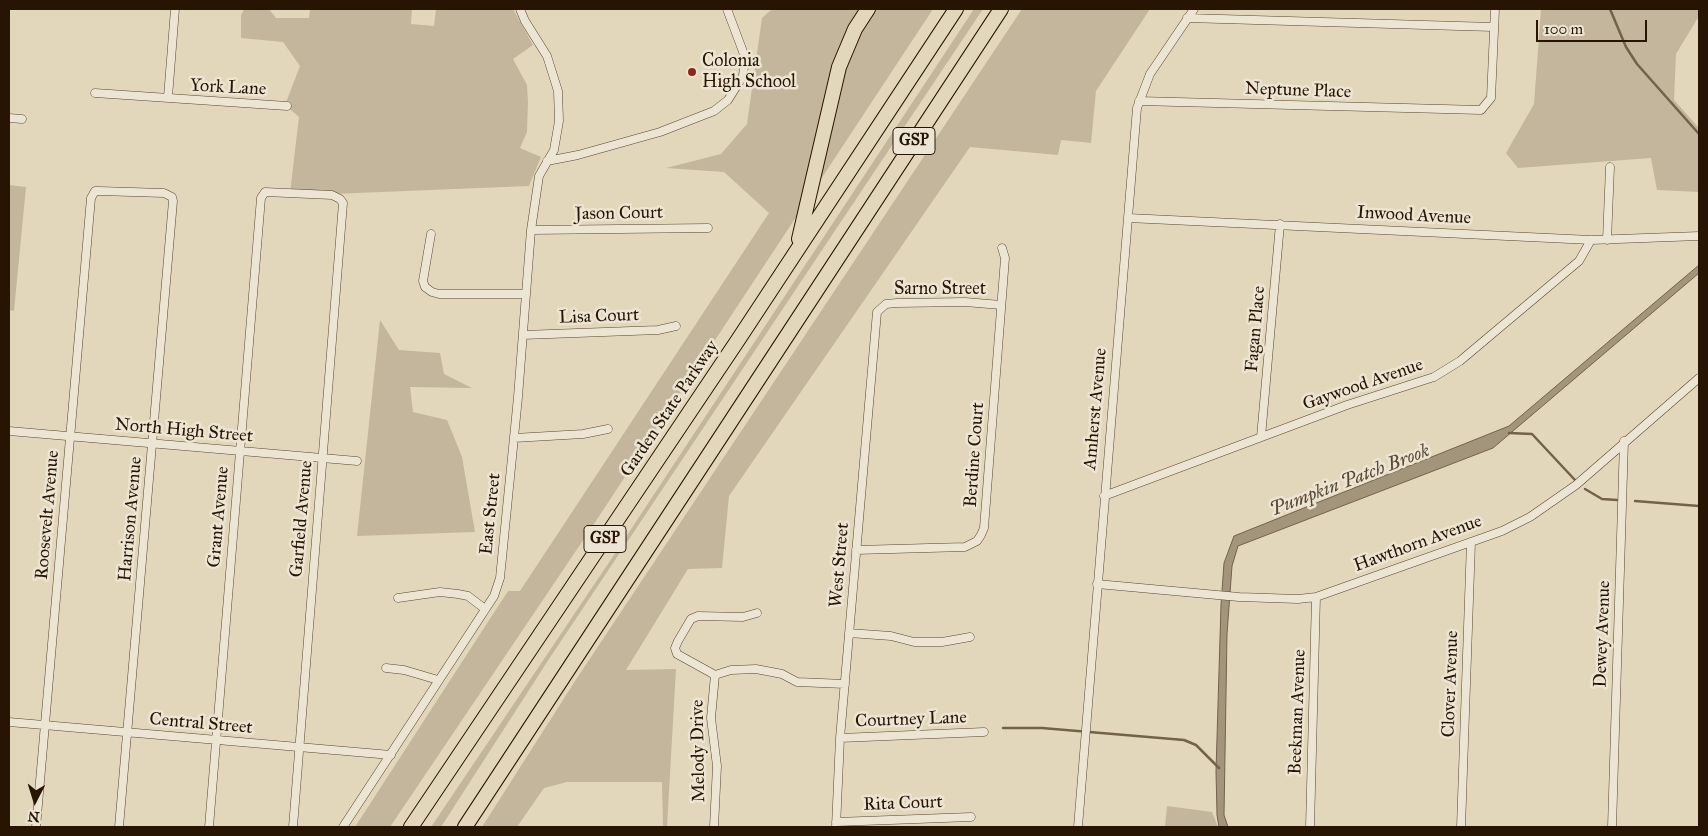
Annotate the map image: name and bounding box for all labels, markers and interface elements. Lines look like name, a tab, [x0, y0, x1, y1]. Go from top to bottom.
scale bar	[1538, 10, 1649, 42]
text: 100 m	[1544, 20, 1583, 38]
place label: Colonia High School	[702, 51, 796, 94]
marker: Colonia High School	[686, 66, 698, 78]
street label: York Lane	[189, 75, 267, 101]
street label: Neptune Place	[1244, 78, 1352, 104]
road number: GSP	[893, 128, 935, 154]
street label: Jason Court	[575, 202, 663, 226]
street label: Inwood Avenue	[1356, 202, 1472, 230]
street label: Sarno Street	[894, 279, 986, 301]
street label: Fagan Place	[1241, 285, 1271, 373]
street label: Lisa Court	[558, 305, 640, 329]
street label: Garden State Parkway	[616, 337, 724, 481]
street label: Amherst Avenue	[1080, 347, 1112, 471]
street label: Gaywood Avenue	[1300, 354, 1426, 416]
street label: Berdine Court	[961, 402, 989, 508]
street label: North High Street	[114, 414, 254, 448]
water label: Pumpkin Patch Brook	[1267, 440, 1433, 522]
street label: Roosevelt Avenue	[32, 449, 64, 581]
street label: Harrison Avenue	[115, 456, 147, 582]
street label: Garfield Avenue	[286, 460, 318, 578]
street label: Grant Avenue	[204, 466, 234, 568]
street label: East Street	[476, 472, 506, 556]
street label: Hawthorn Avenue	[1351, 511, 1485, 577]
street label: West Street	[826, 522, 854, 608]
road number: GSP	[584, 526, 626, 552]
street label: Dewey Avenue	[1590, 580, 1616, 688]
street label: Clover Avenue	[1438, 630, 1464, 738]
street label: Beekman Avenue	[1285, 649, 1311, 775]
street label: Melody Drive	[687, 699, 711, 803]
street label: Courtney Lane	[855, 707, 967, 733]
street label: Central Street	[148, 709, 254, 739]
north arrow	[10, 776, 60, 826]
street label: Rita Court	[863, 792, 943, 816]
text: N	[27, 807, 40, 825]

